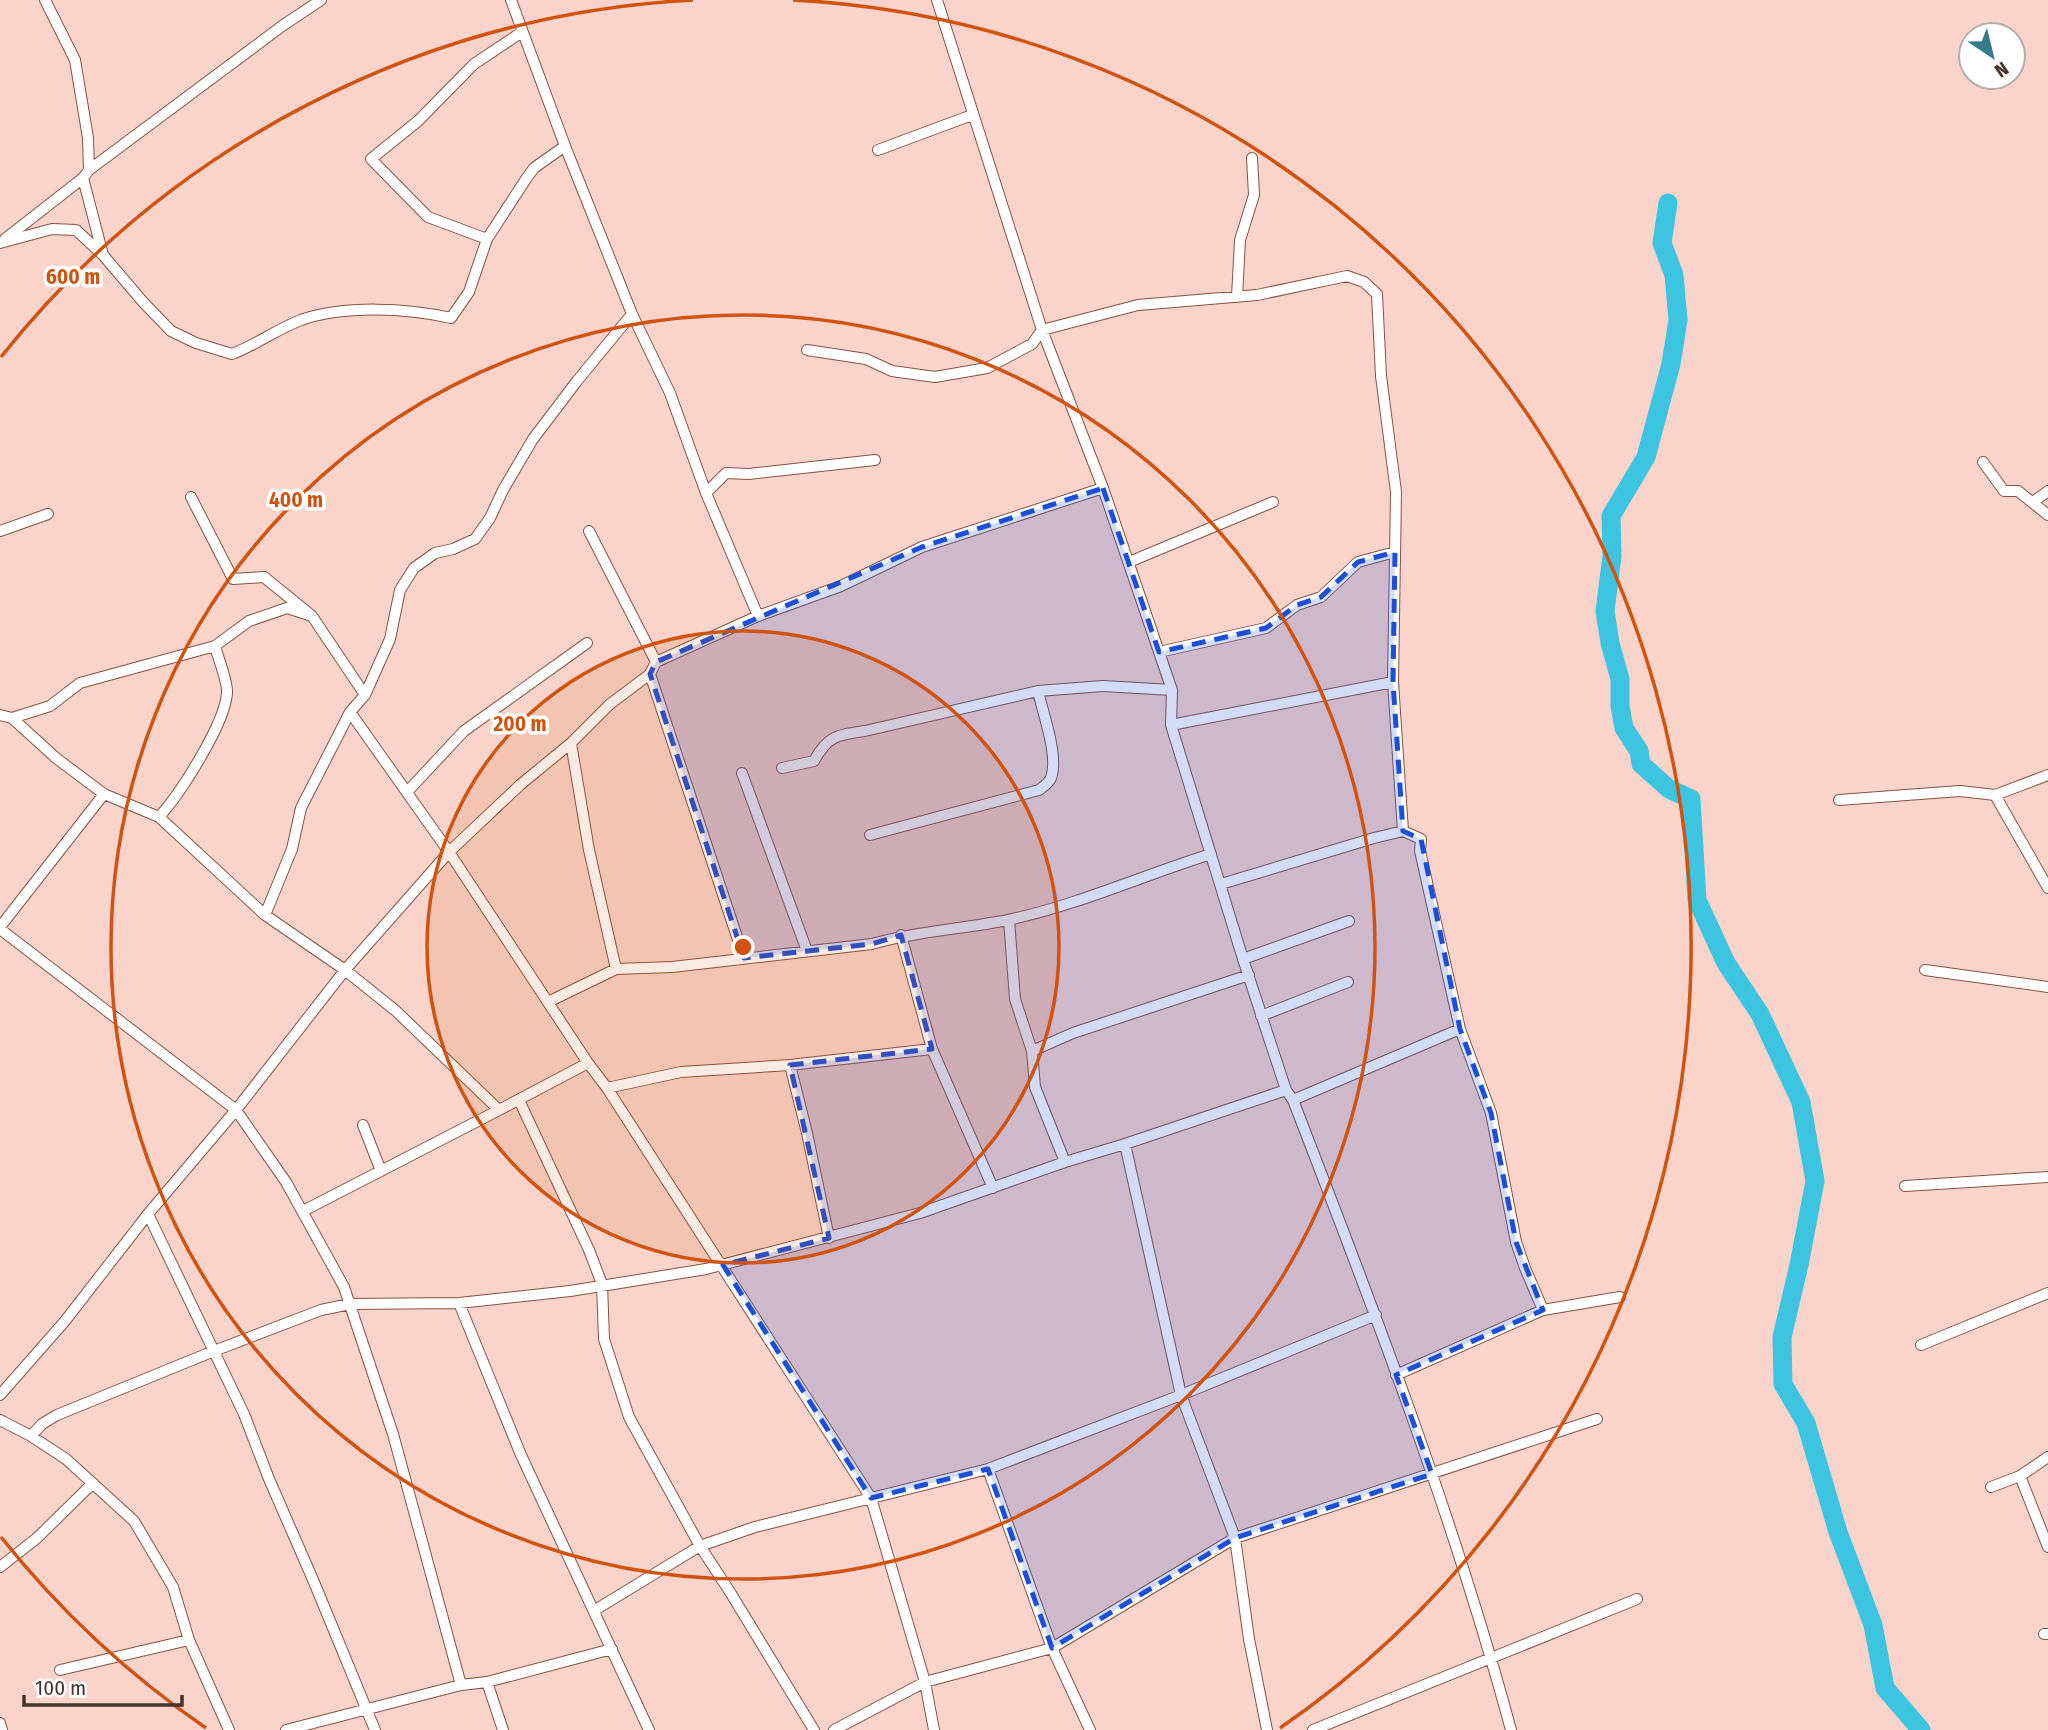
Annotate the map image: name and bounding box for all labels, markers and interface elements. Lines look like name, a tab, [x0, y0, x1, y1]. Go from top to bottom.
north arrow	[1957, 21, 2027, 91]
text: N	[1990, 57, 2013, 82]
text: 600 m	[46, 264, 100, 290]
text: 400 m	[269, 487, 323, 513]
text: 200 m	[492, 711, 547, 737]
centre of rings	[731, 935, 755, 959]
scale bar	[24, 1664, 182, 1708]
text: 100 m	[35, 1675, 86, 1701]

